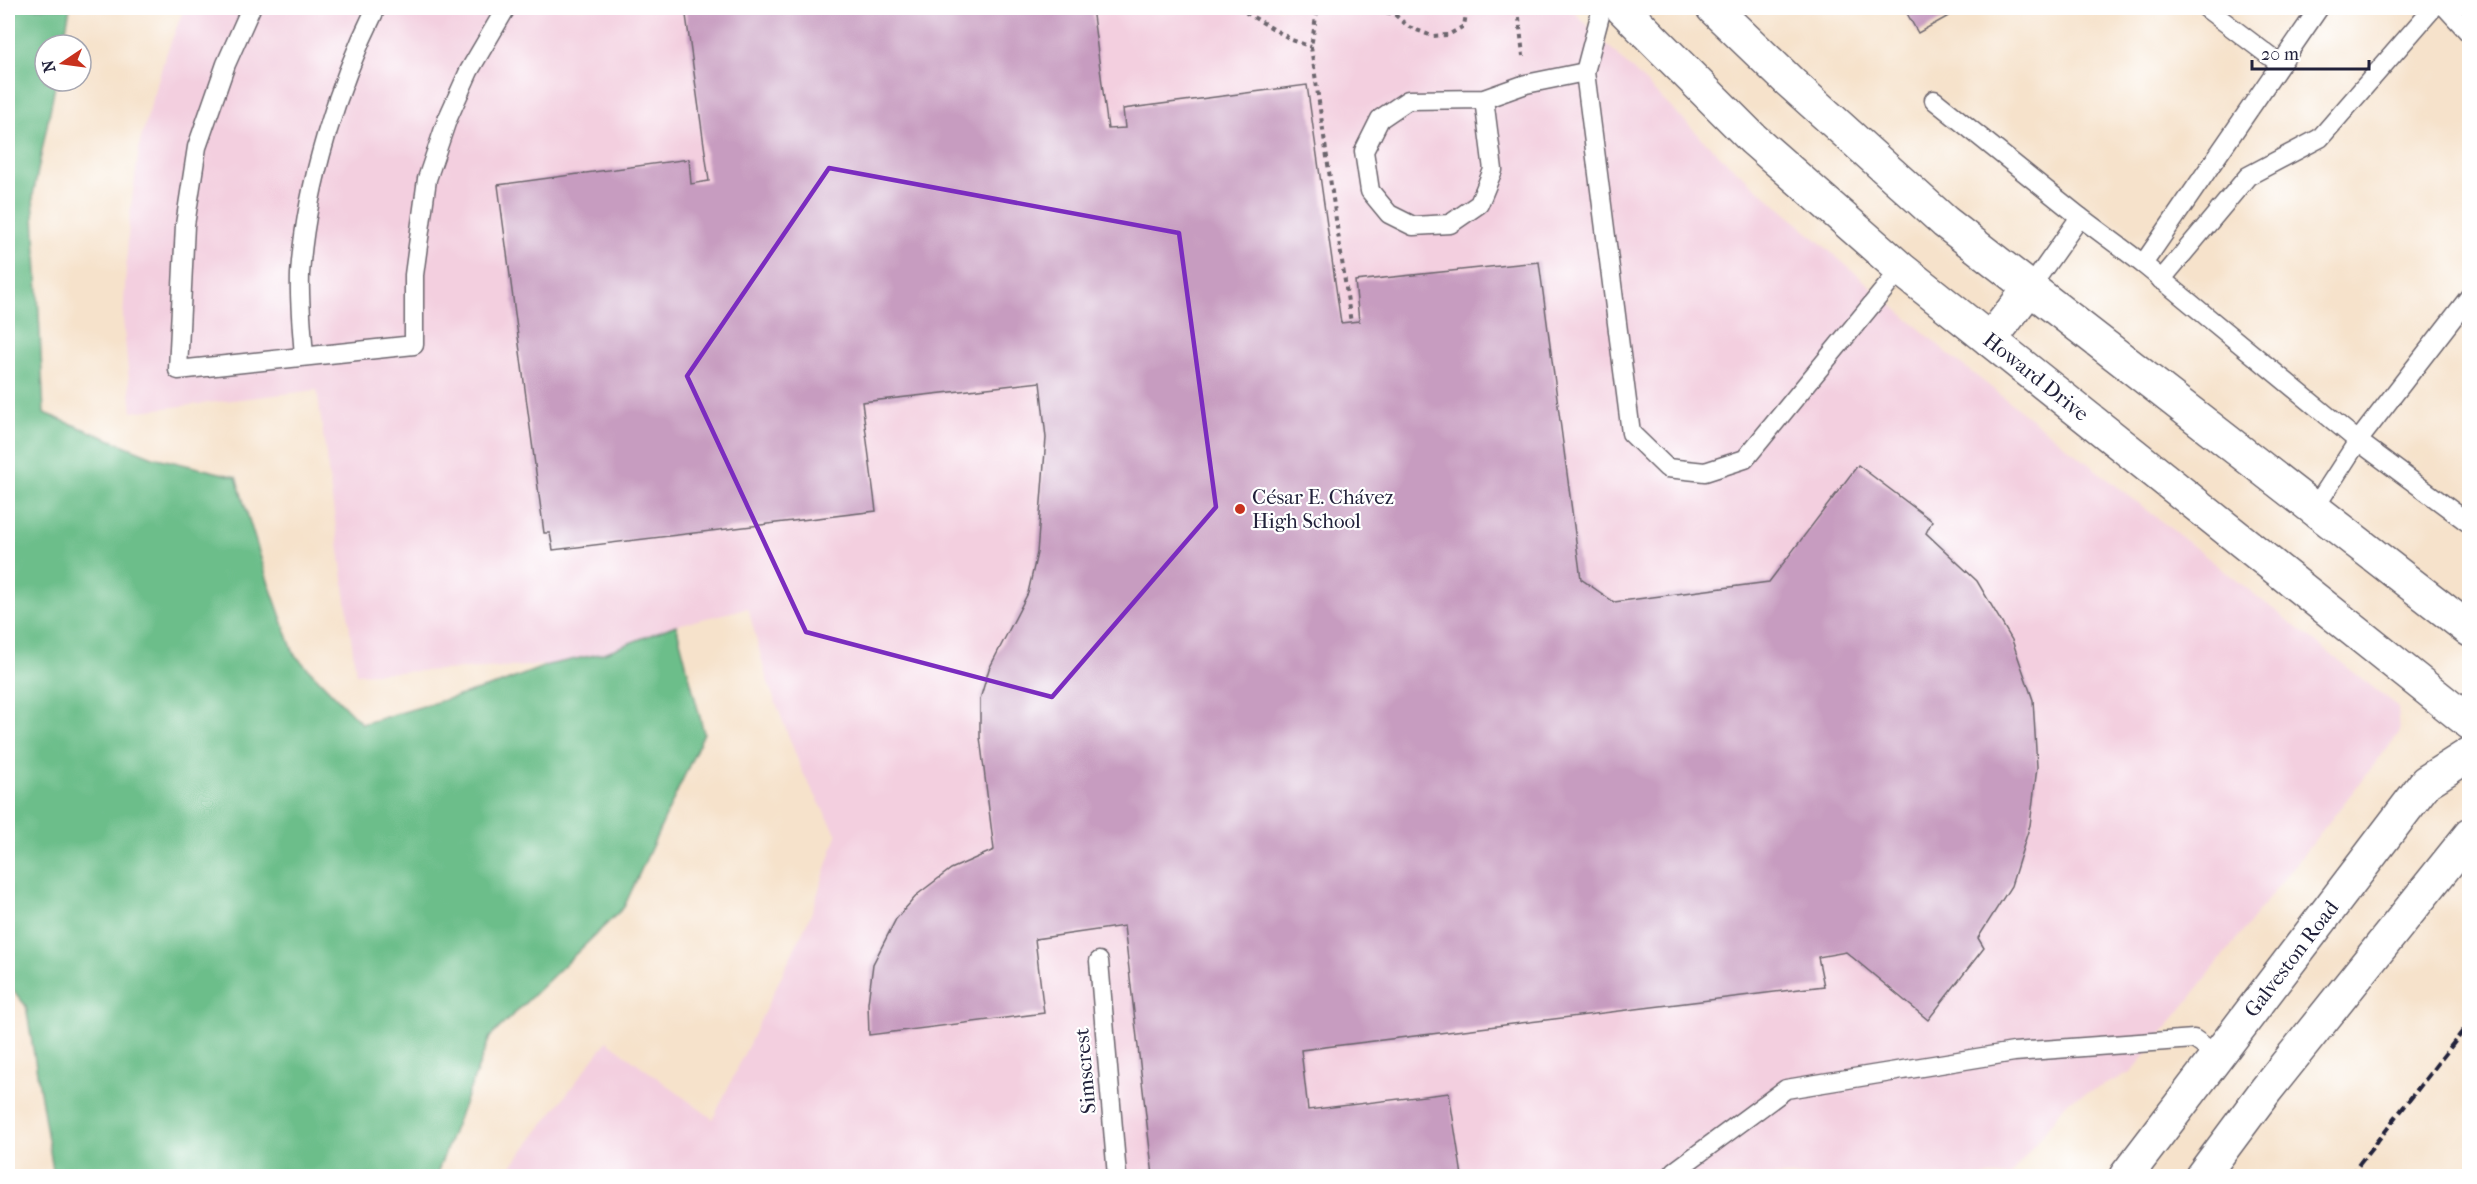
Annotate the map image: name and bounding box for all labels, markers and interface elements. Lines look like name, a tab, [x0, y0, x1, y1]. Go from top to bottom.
north arrow	[33, 33, 93, 93]
scale bar	[2252, 33, 2369, 71]
text: 20 m	[2261, 44, 2299, 65]
text: N	[38, 57, 59, 74]
street label: Howard Drive	[1979, 328, 2093, 426]
place label: César E. Chávez High School	[1252, 485, 1394, 533]
marker: César E. Chávez High School	[1233, 502, 1247, 516]
street label: Galveston Road	[2239, 895, 2344, 1022]
street label: Simscrest	[1069, 1027, 1101, 1115]

